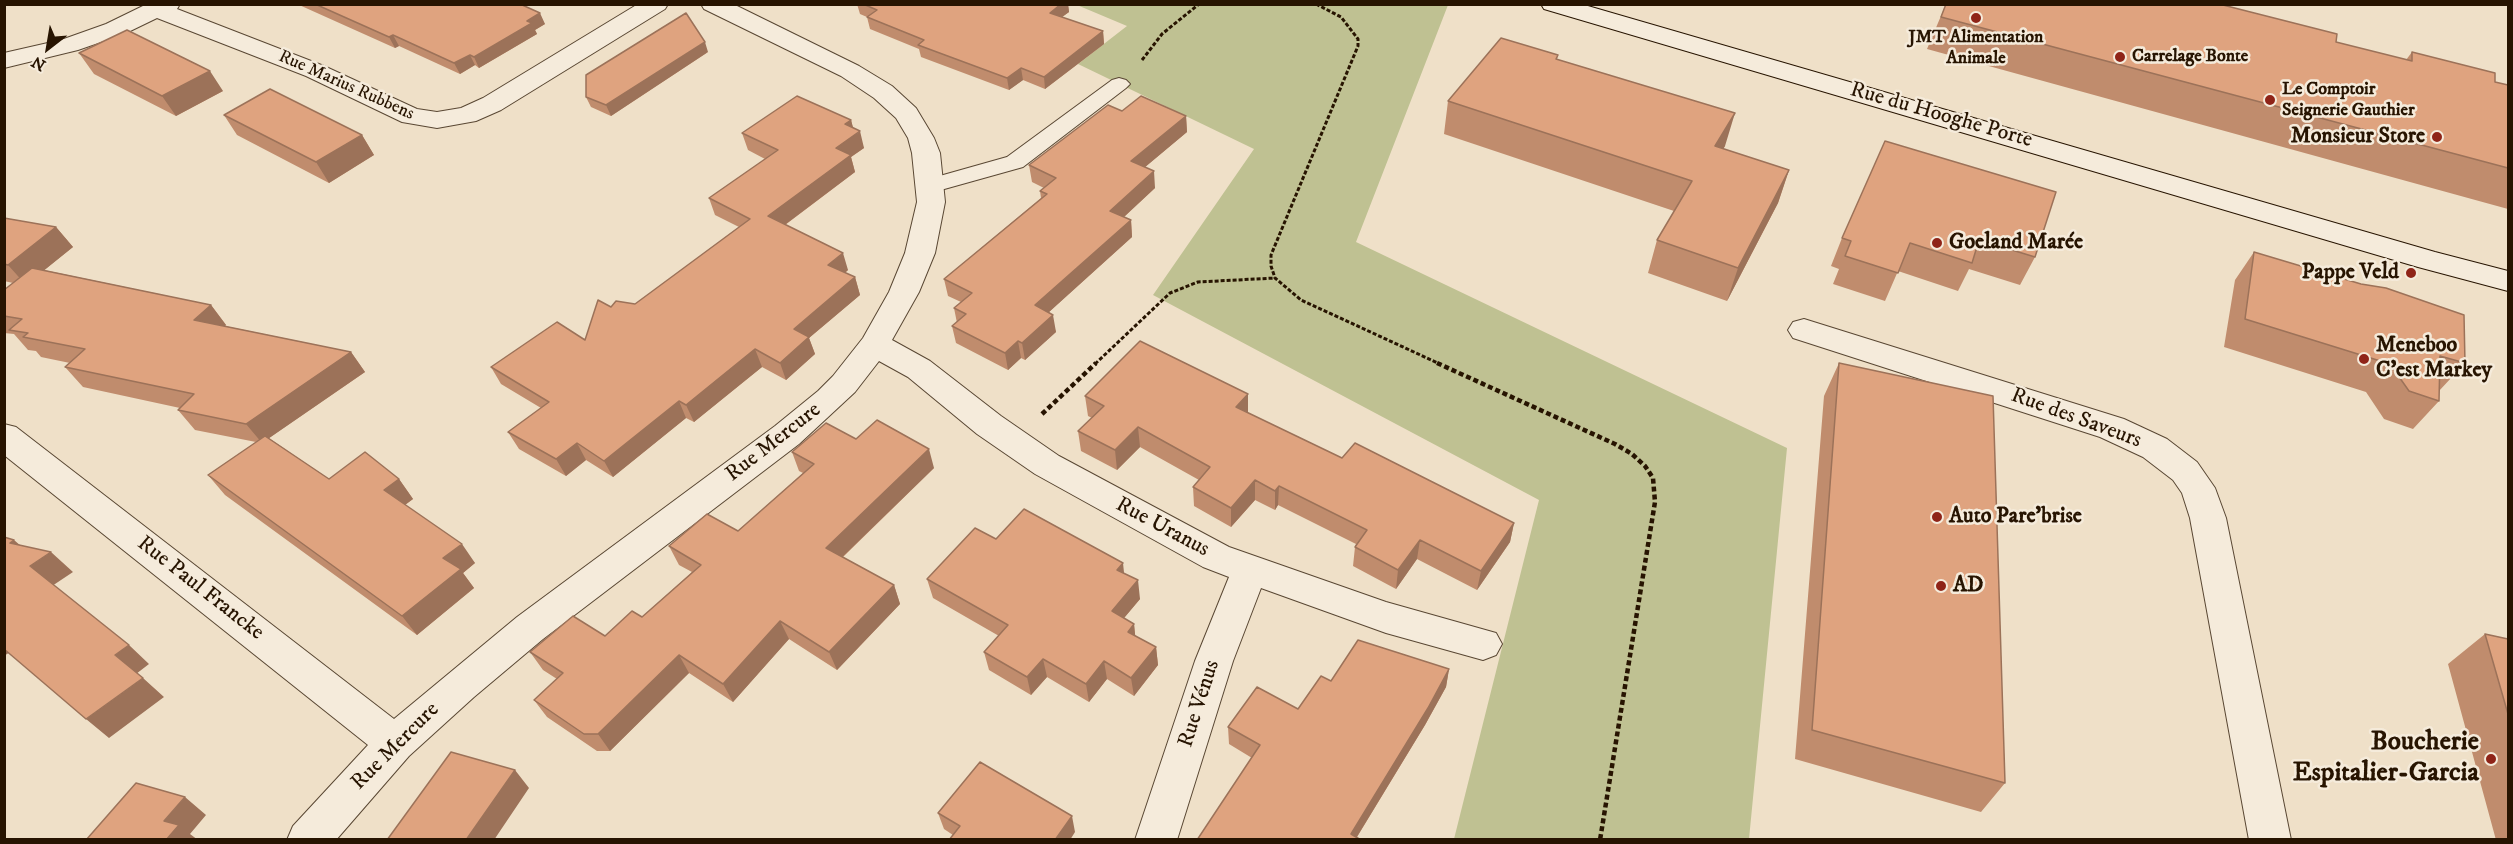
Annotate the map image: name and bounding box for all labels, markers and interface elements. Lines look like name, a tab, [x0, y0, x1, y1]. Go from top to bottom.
marker: JMT Alimentation Animale	[1969, 11, 1983, 25]
north arrow	[18, 18, 78, 78]
place label: JMT Alimentation Animale	[1909, 27, 2043, 70]
street label: Rue Marius Rubbens	[275, 46, 417, 126]
place label: Carrelage Bonte	[2132, 46, 2248, 68]
marker: Carrelage Bonte	[2113, 50, 2127, 64]
text: N	[28, 51, 50, 75]
street label: Rue du Hooghe Porte	[1847, 77, 2035, 155]
place label: Le Comptoir Seignerie Gauthier	[2282, 79, 2415, 122]
marker: Le Comptoir Seignerie Gauthier	[2263, 93, 2277, 107]
place label: Monsieur Store	[2291, 124, 2425, 150]
marker: Monsieur Store	[2430, 130, 2444, 144]
place label: Goeland Marée	[1949, 230, 2083, 256]
marker: Goeland Marée	[1930, 236, 1944, 250]
place label: Pappe Veld	[2302, 260, 2399, 286]
marker: Pappe Veld	[2404, 266, 2418, 280]
place label: Meneboo C'est Markey	[2376, 333, 2492, 384]
marker: Meneboo C'est Markey	[2357, 352, 2371, 366]
street label: Rue des Saveurs	[2007, 383, 2145, 455]
street label: Rue Mercure	[721, 398, 827, 488]
street label: Rue Uranus	[1111, 492, 1213, 564]
place label: Auto Pare'brise	[1949, 504, 2082, 530]
marker: Auto Pare'brise	[1930, 510, 1944, 524]
street label: Rue Paul Francke	[131, 531, 269, 647]
place label: AD	[1953, 573, 1983, 599]
marker: AD	[1934, 579, 1948, 593]
street label: Rue Vénus	[1173, 657, 1227, 751]
street label: Rue Mercure	[347, 698, 445, 796]
place label: Boucherie Espitalier-Garcia	[2293, 727, 2479, 790]
marker: Boucherie Espitalier-Garcia	[2484, 752, 2498, 766]

